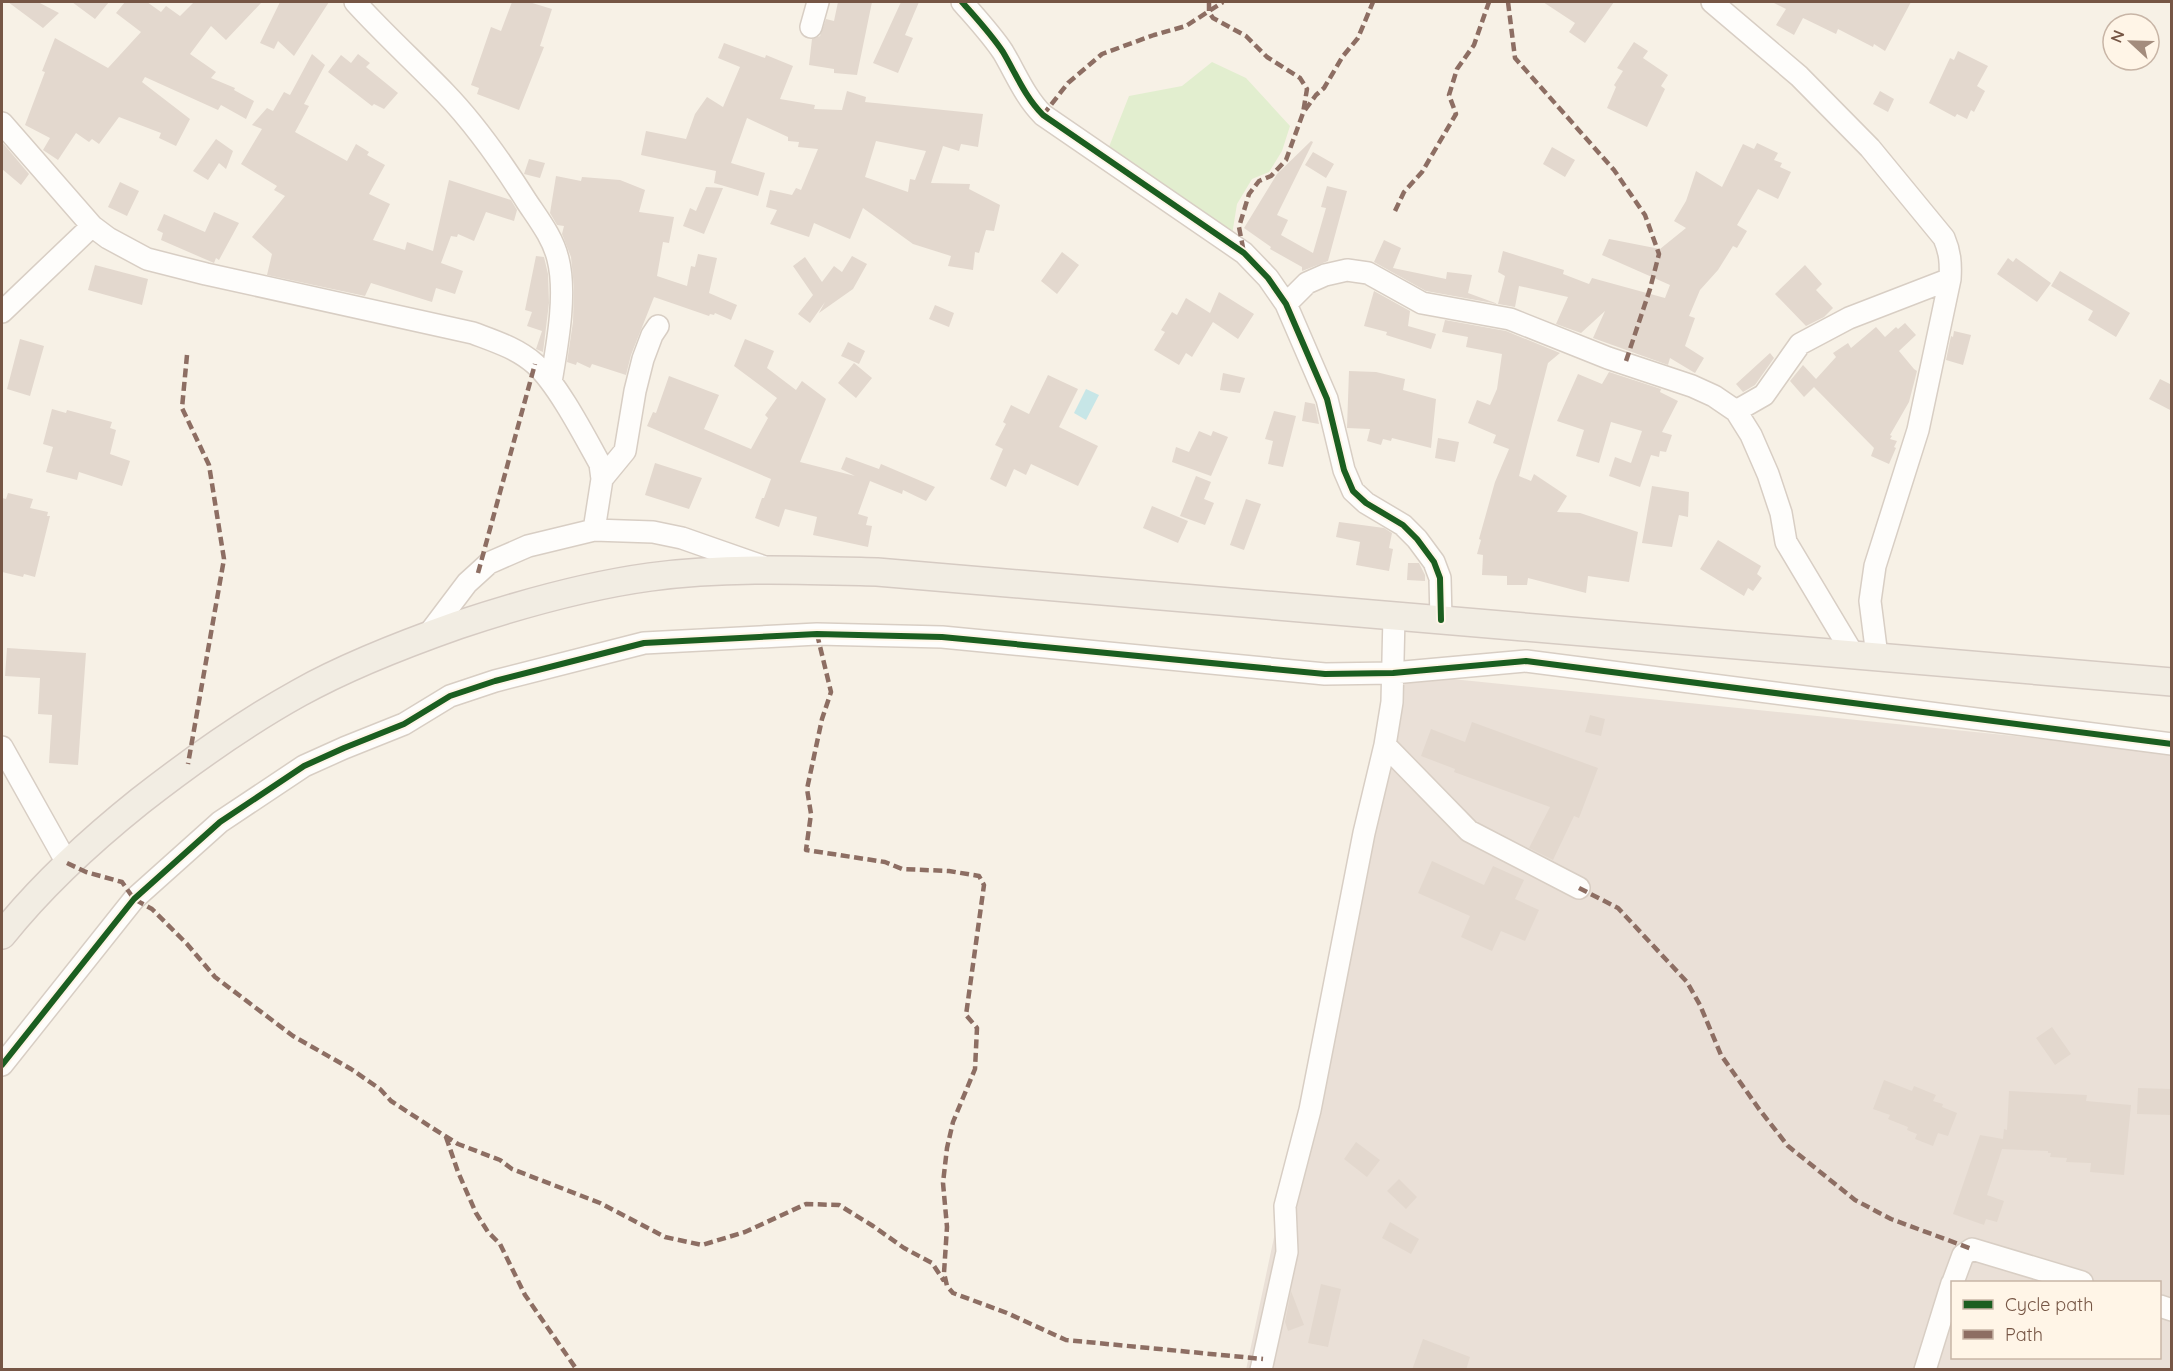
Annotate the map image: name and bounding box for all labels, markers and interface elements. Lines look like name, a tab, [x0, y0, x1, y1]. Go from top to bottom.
north arrow	[2101, 12, 2161, 72]
text: N	[2106, 27, 2129, 46]
legend	[1951, 1281, 2161, 1359]
text: Cycle path	[2005, 1293, 2093, 1316]
text: Path	[2005, 1323, 2043, 1346]

